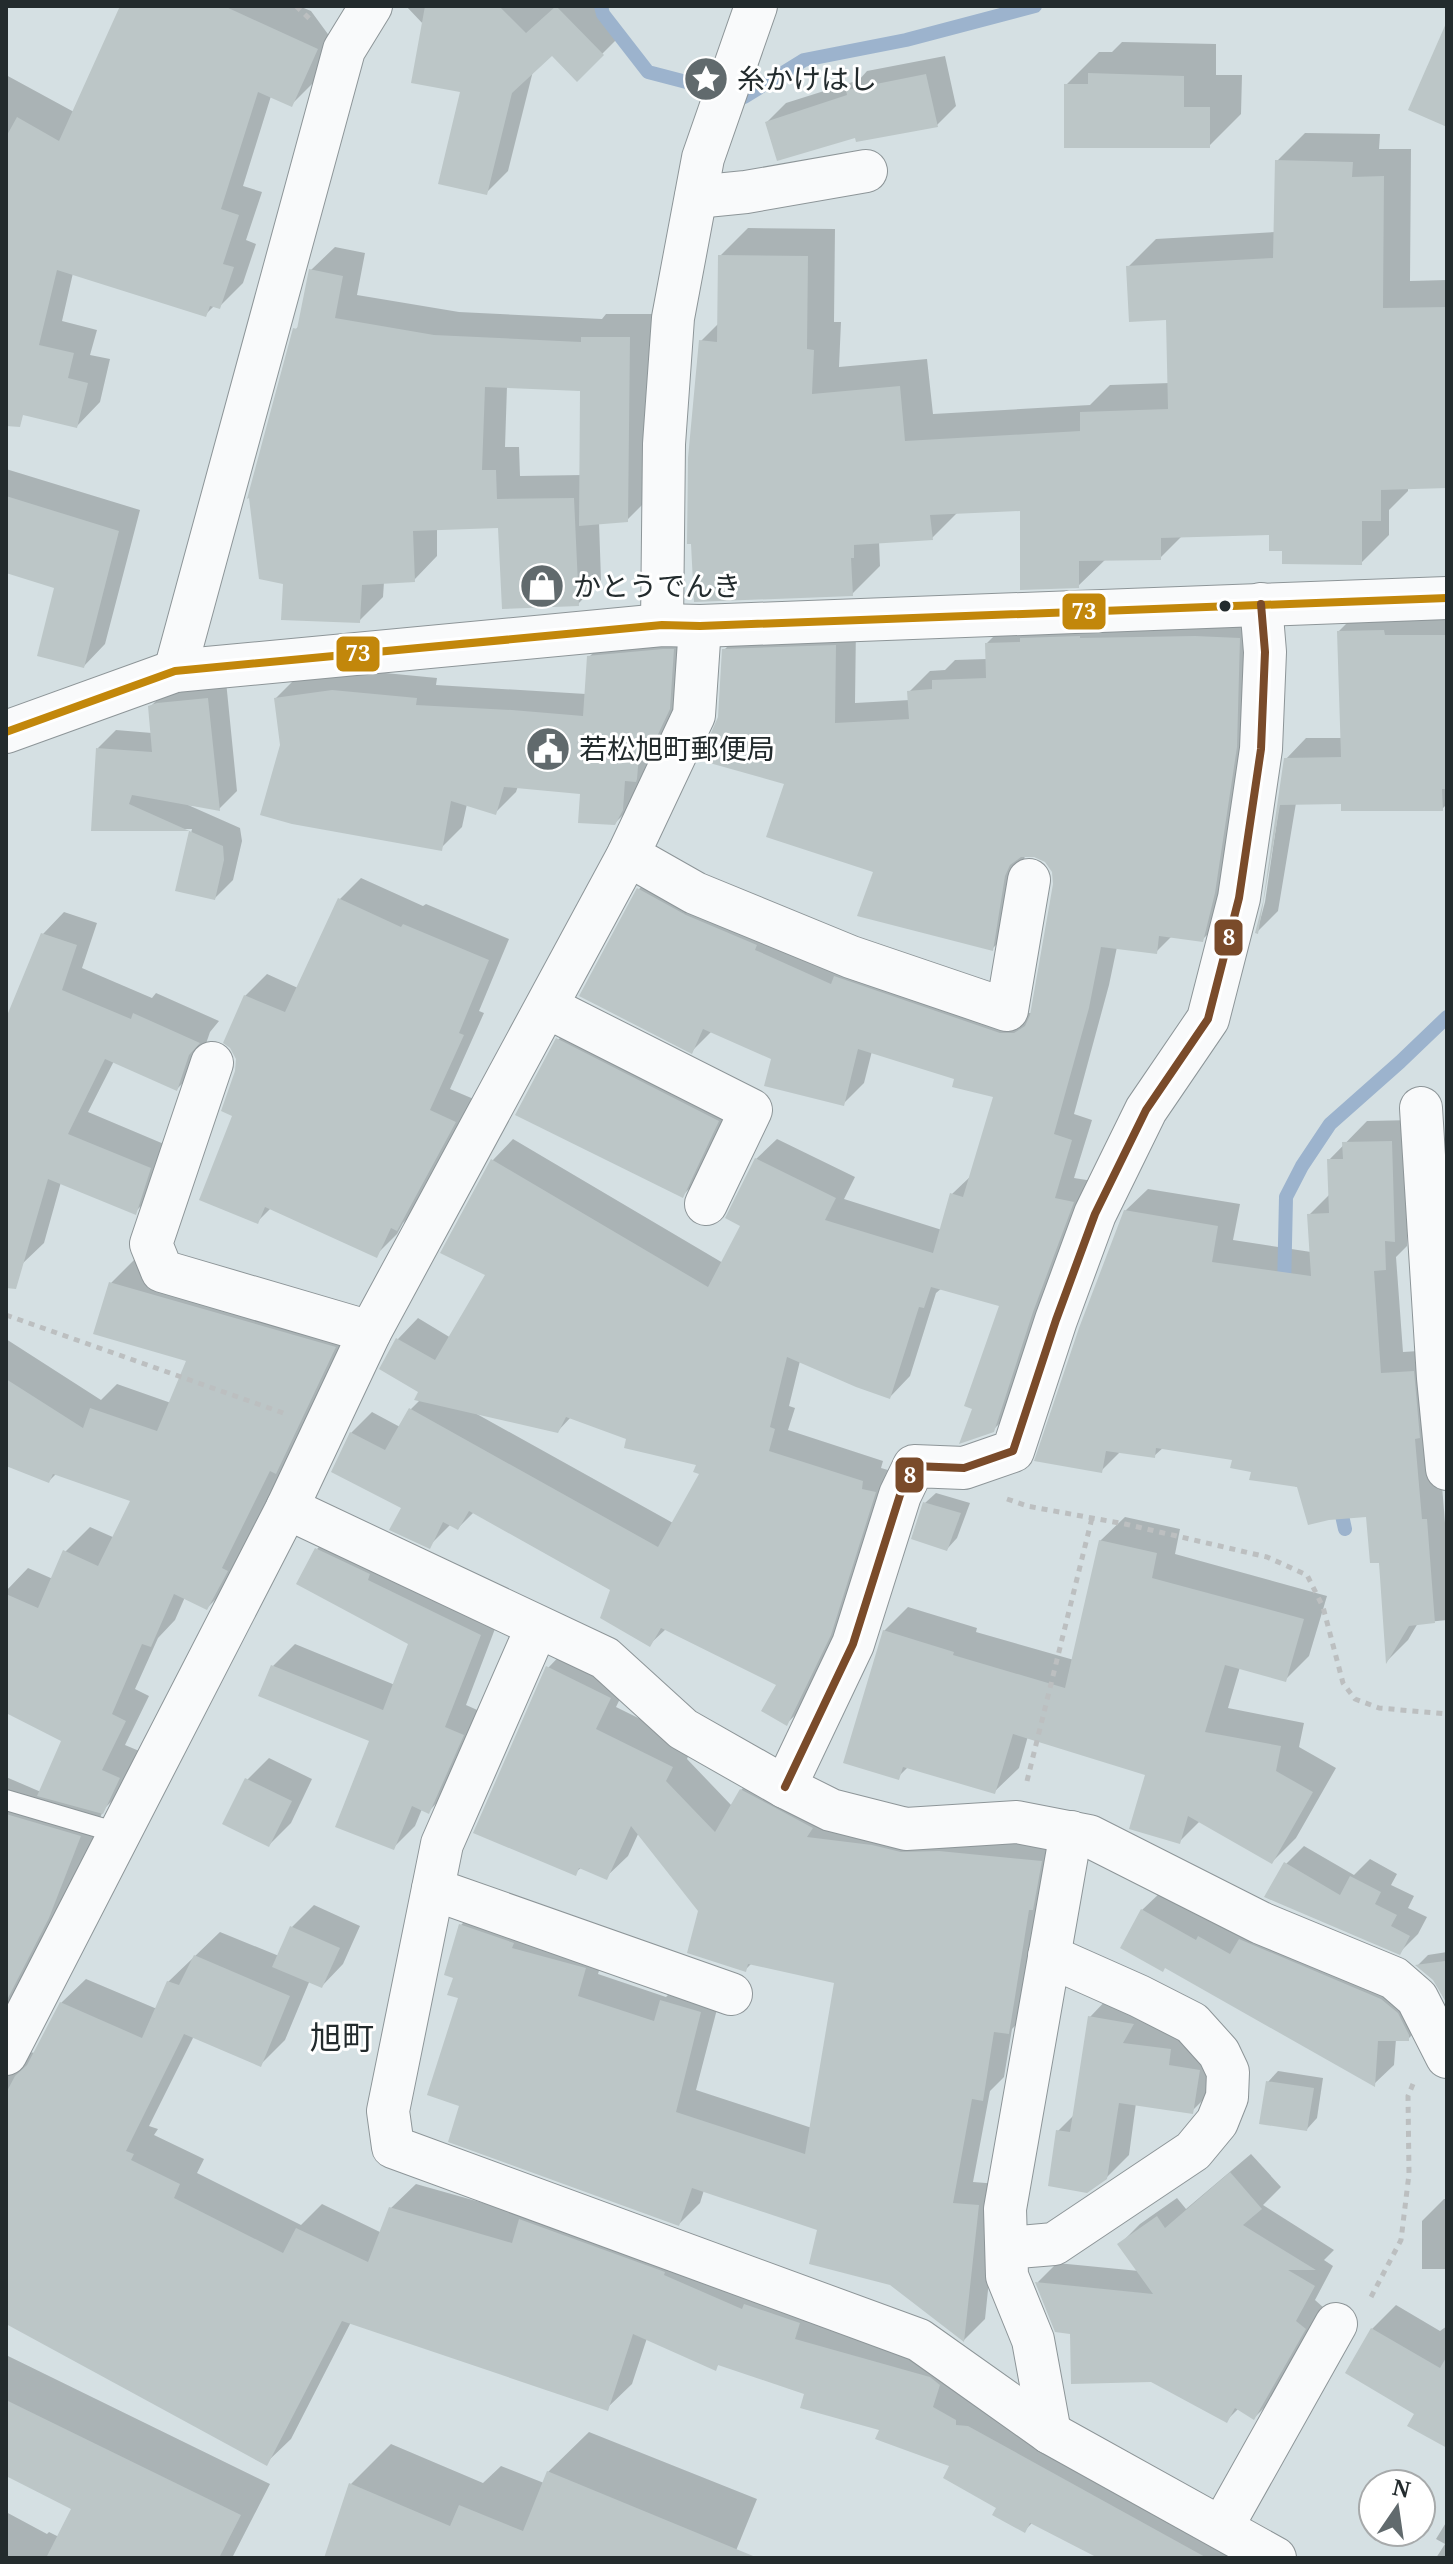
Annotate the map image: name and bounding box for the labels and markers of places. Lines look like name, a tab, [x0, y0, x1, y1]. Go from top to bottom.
place icon: 糸かけはし	[682, 55, 730, 103]
place label: 糸かけはし	[737, 59, 877, 97]
shop icon: かとうでんき	[518, 562, 566, 610]
place label: かとうでんき	[573, 566, 741, 604]
unlabelled marker	[1217, 598, 1233, 614]
public building icon: 若松旭町郵便局	[524, 725, 572, 773]
place label: 若松旭町郵便局	[579, 729, 775, 767]

